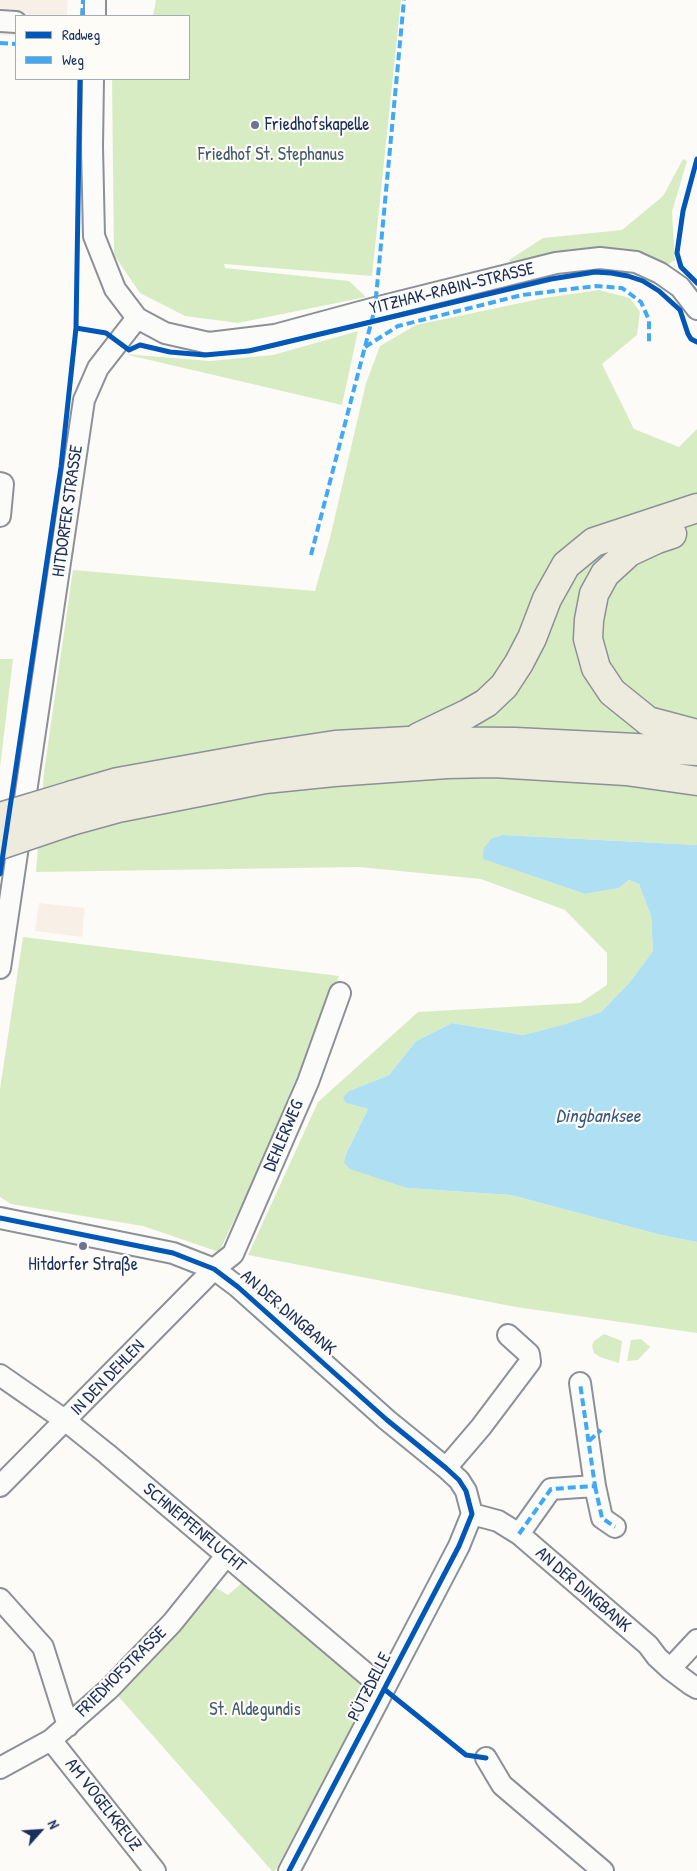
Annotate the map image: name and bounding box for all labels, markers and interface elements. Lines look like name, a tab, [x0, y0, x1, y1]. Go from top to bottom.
legend	[15, 15, 190, 80]
text: Radweg	[62, 24, 100, 45]
text: Weg	[62, 49, 84, 70]
place label: Friedhofskapelle	[265, 114, 369, 136]
marker: Friedhofskapelle	[249, 119, 261, 131]
park label: Friedhof St. Stephanus	[198, 144, 344, 166]
street label: YITZHAK-RABIN-STRASSE	[367, 258, 537, 320]
street label: HITDORFER STRASSE	[48, 444, 88, 578]
street label: DEHLERWEG	[259, 1097, 309, 1175]
water label: Dingbanksee	[556, 1106, 640, 1128]
marker: Hitdorfer Straße	[77, 1240, 89, 1252]
place label: Hitdorfer Straße	[28, 1254, 138, 1276]
street label: AN DER DINGBANK	[236, 1266, 340, 1360]
street label: IN DEN DEHLEN	[66, 1335, 150, 1421]
street label: SCHNEPFENFLUCHT	[138, 1479, 250, 1577]
street label: AN DER DINGBANK	[531, 1543, 635, 1637]
street label: FRIEDHOFSTRASSE	[72, 1622, 172, 1722]
street label: PÜTZDELLE	[344, 1649, 396, 1725]
park label: St. Aldegundis	[209, 1699, 301, 1721]
street label: AM VOGELKREUZ	[60, 1754, 146, 1856]
north arrow	[15, 1806, 65, 1856]
text: N	[44, 1817, 64, 1832]

